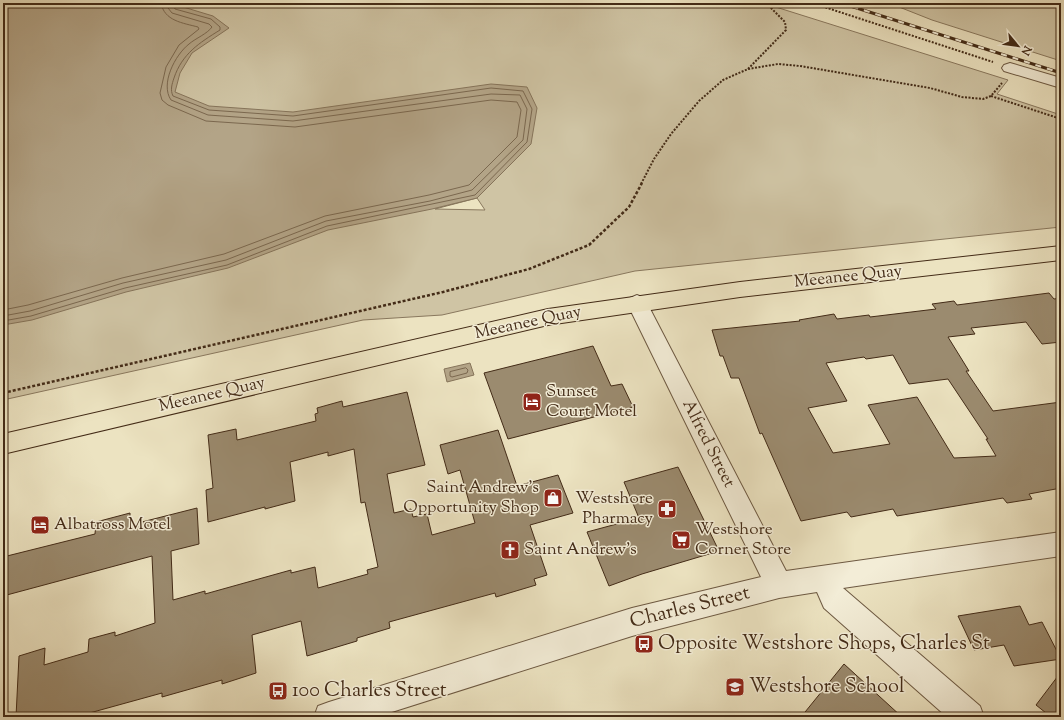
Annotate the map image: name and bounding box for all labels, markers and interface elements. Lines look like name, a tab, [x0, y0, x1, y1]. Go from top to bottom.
north arrow	[998, 26, 1038, 66]
text: N	[1017, 42, 1035, 58]
street label: Meeanee Quay	[793, 259, 904, 295]
street label: Meeanee Quay	[472, 300, 584, 346]
street label: Meeanee Quay	[156, 371, 268, 419]
place label: Sunset Court Motel	[546, 380, 637, 424]
hotel icon: Sunset Court Motel	[521, 391, 543, 413]
street label: Alfred Street	[676, 396, 741, 492]
place label: Saint Andrew's Opportunity Shop	[403, 476, 539, 520]
shop icon: Saint Andrew's Opportunity Shop	[542, 487, 564, 509]
place label: Westshore Pharmacy	[575, 487, 654, 531]
pharmacy icon: Westshore Pharmacy	[656, 498, 678, 520]
place label: Albatross Motel	[54, 513, 171, 537]
hotel icon: Albatross Motel	[29, 514, 51, 536]
place label: Westshore Corner Store	[695, 518, 791, 562]
supermarket icon: Westshore Corner Store	[670, 529, 692, 551]
place label: Saint Andrew's	[524, 538, 637, 562]
church icon: Saint Andrew's	[499, 539, 521, 561]
street label: Charles Street	[627, 579, 753, 637]
place label: Opposite Westshore Shops, Charles St	[658, 630, 990, 659]
bus stop icon: Opposite Westshore Shops, Charles St	[633, 633, 655, 655]
place label: Westshore School	[749, 673, 905, 702]
school or university icon: Westshore School	[724, 676, 746, 698]
place label: 100 Charles Street	[292, 677, 447, 706]
bus stop icon: 100 Charles Street	[267, 680, 289, 702]

